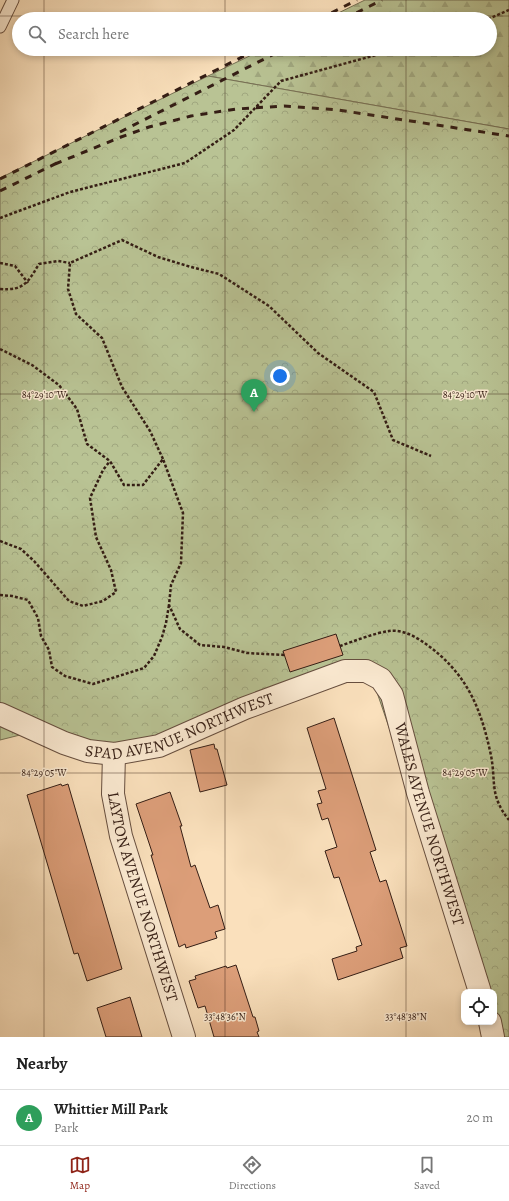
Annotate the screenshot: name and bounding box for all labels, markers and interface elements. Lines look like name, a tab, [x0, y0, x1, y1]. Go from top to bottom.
search box	[12, 12, 497, 56]
icon: search	[26, 23, 48, 45]
text: Search here	[58, 24, 129, 44]
your location	[270, 366, 290, 386]
pin: A	[241, 379, 267, 412]
text: 84°29'10"W	[22, 388, 67, 401]
text: 84°29'10"W	[443, 388, 488, 401]
street label: SPAD AVENUE NORTHWEST	[84, 687, 277, 765]
street label: WALES AVENUE NORTHWEST	[389, 720, 470, 929]
text: 84°29'05"W	[21, 766, 67, 779]
text: 84°29'05"W	[442, 766, 488, 779]
street label: LAYTON AVENUE NORTHWEST	[102, 790, 183, 1005]
map controls	[461, 989, 497, 1025]
button: locate	[461, 989, 497, 1025]
text: 33°48'36"N	[204, 1010, 246, 1023]
text: 33°48'38"N	[385, 1010, 427, 1023]
text: Nearby	[16, 1052, 67, 1075]
text: Whittier Mill Park	[54, 1099, 168, 1119]
text: A	[25, 1109, 33, 1126]
text: 20 m	[467, 1109, 493, 1126]
text: Park	[54, 1119, 78, 1136]
tab: Map	[69, 1154, 91, 1193]
tab: Directions	[229, 1154, 276, 1193]
tab: Saved	[414, 1154, 440, 1193]

